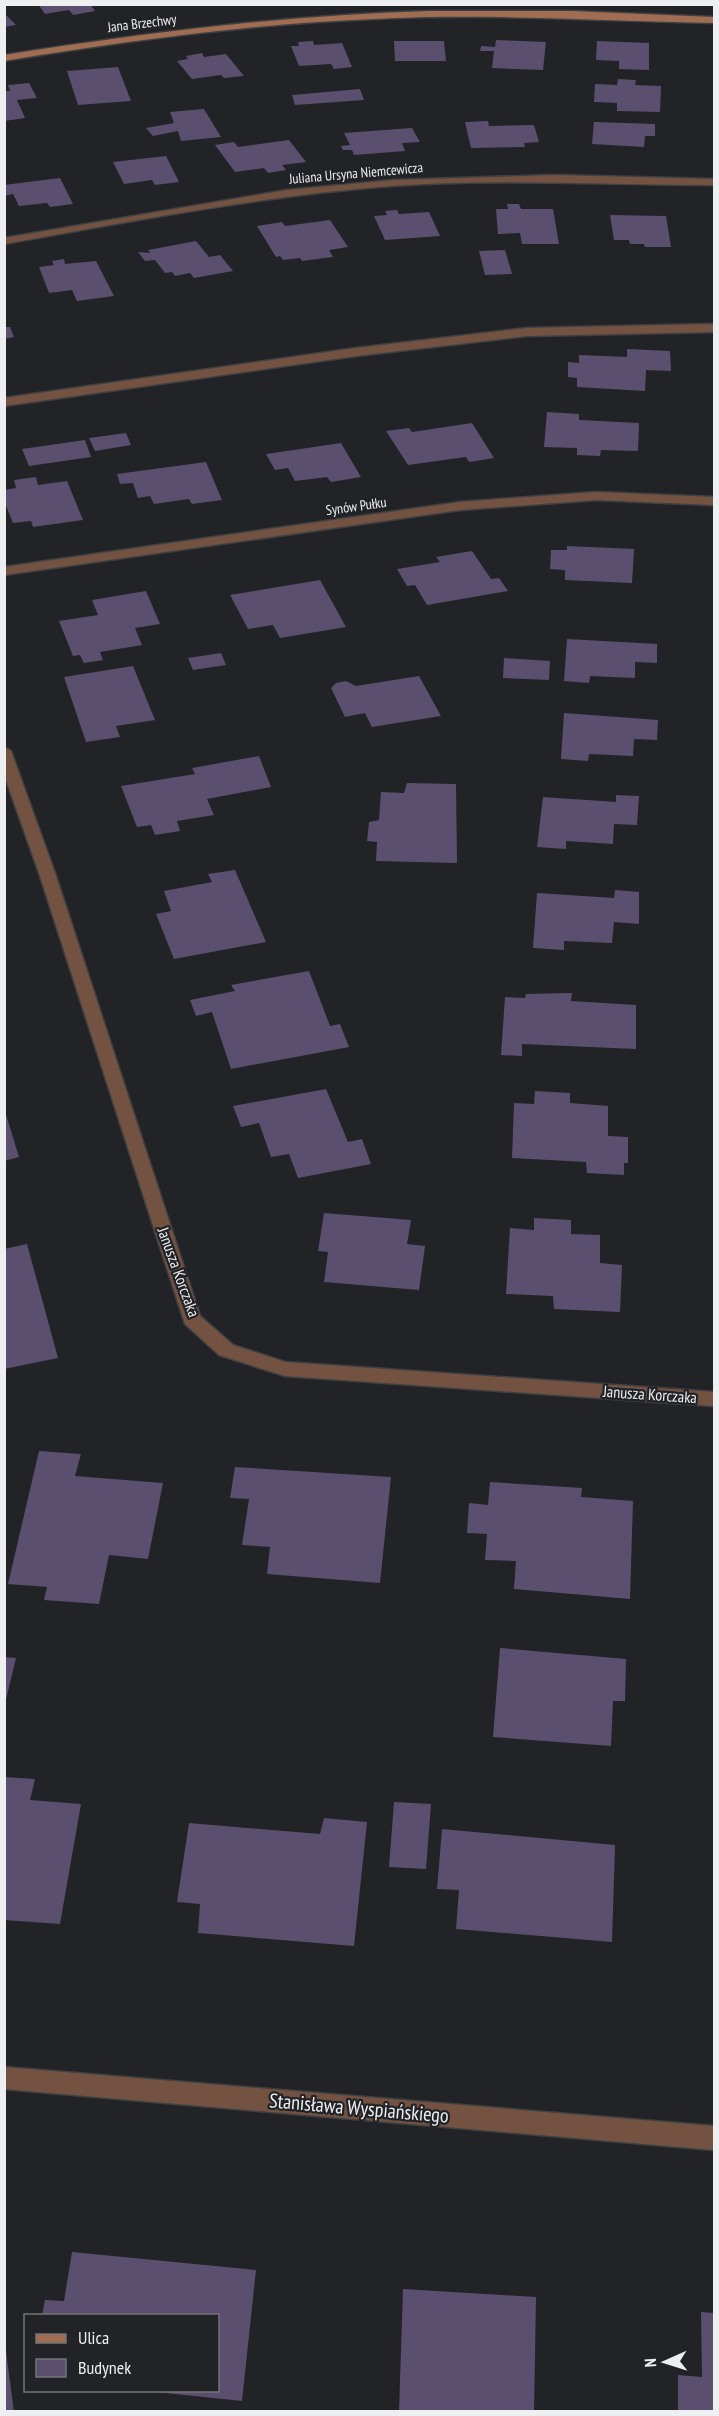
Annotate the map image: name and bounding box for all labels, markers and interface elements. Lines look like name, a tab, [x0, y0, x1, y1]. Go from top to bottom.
street label: Jana Brzechwy	[105, 10, 178, 36]
street label: Juliana Ursyna Niemcewicza	[287, 158, 424, 188]
street label: Synów Pułku	[324, 493, 388, 519]
street label: Janusza Korczaka	[153, 1223, 204, 1320]
street label: Janusza Korczaka	[601, 1381, 698, 1407]
street label: Stanisława Wyspiańskiego	[268, 2087, 450, 2129]
legend	[24, 2314, 219, 2392]
text: Ulica	[78, 2326, 109, 2349]
north arrow	[635, 2332, 695, 2392]
text: Budynek	[78, 2356, 131, 2379]
text: N	[640, 2358, 660, 2368]

